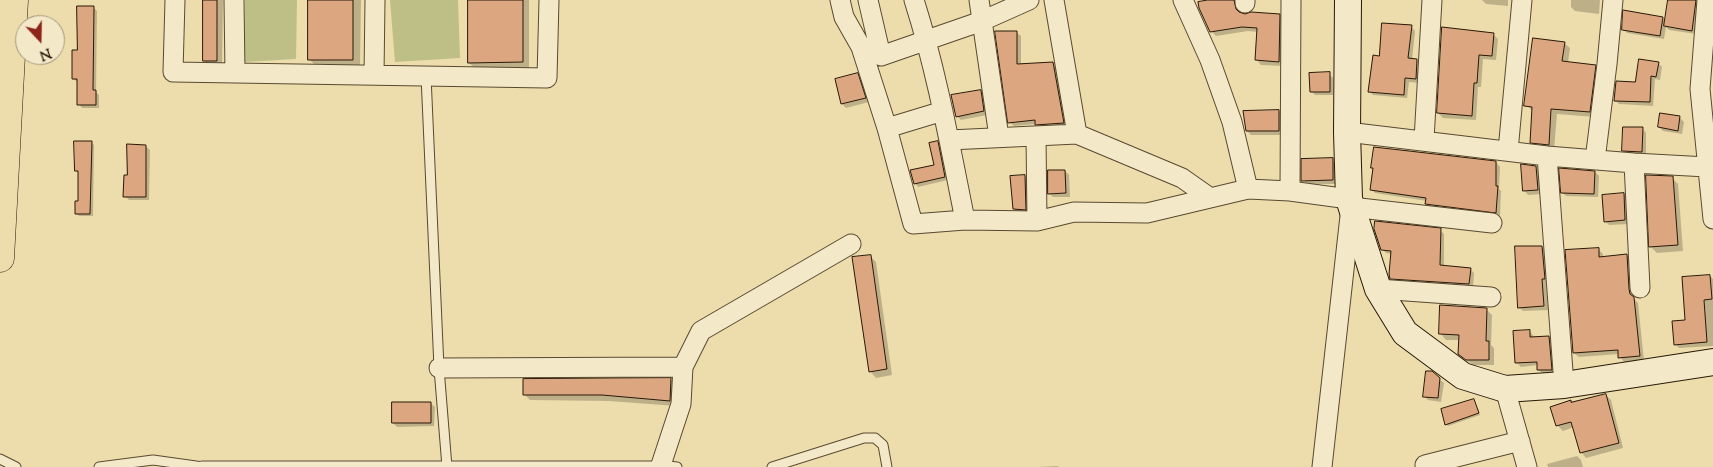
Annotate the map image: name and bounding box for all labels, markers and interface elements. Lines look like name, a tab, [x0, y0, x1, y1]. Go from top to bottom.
north arrow	[15, 15, 65, 65]
text: N	[36, 42, 54, 64]

